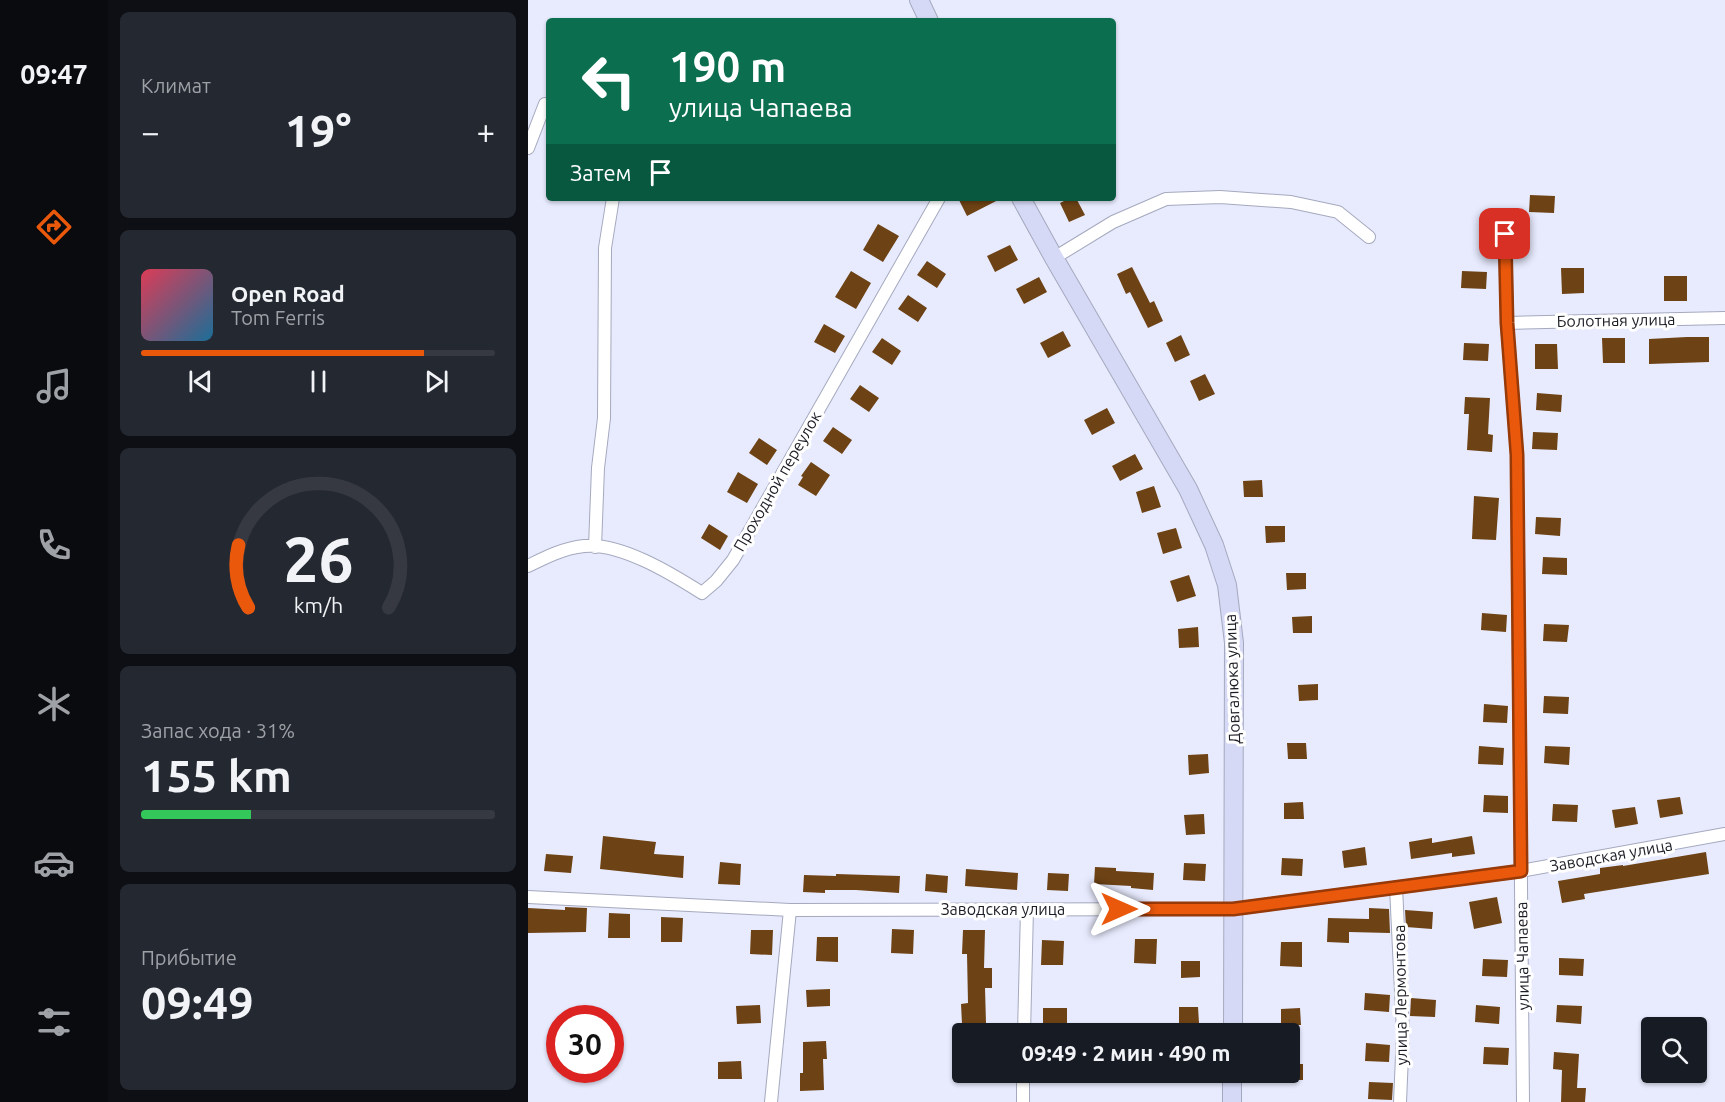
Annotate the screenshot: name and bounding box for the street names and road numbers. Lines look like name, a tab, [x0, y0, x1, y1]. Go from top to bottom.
street label: Болотная улица	[1557, 310, 1675, 330]
street label: Проходной переулок	[730, 408, 824, 554]
street label: Довгалюка улица	[1221, 614, 1243, 744]
street label: Заводская улица	[1548, 835, 1674, 875]
street label: Заводская улица	[941, 900, 1065, 918]
street label: улица Чапаева	[1512, 901, 1532, 1011]
street label: улица Лермонтова	[1390, 925, 1410, 1065]

